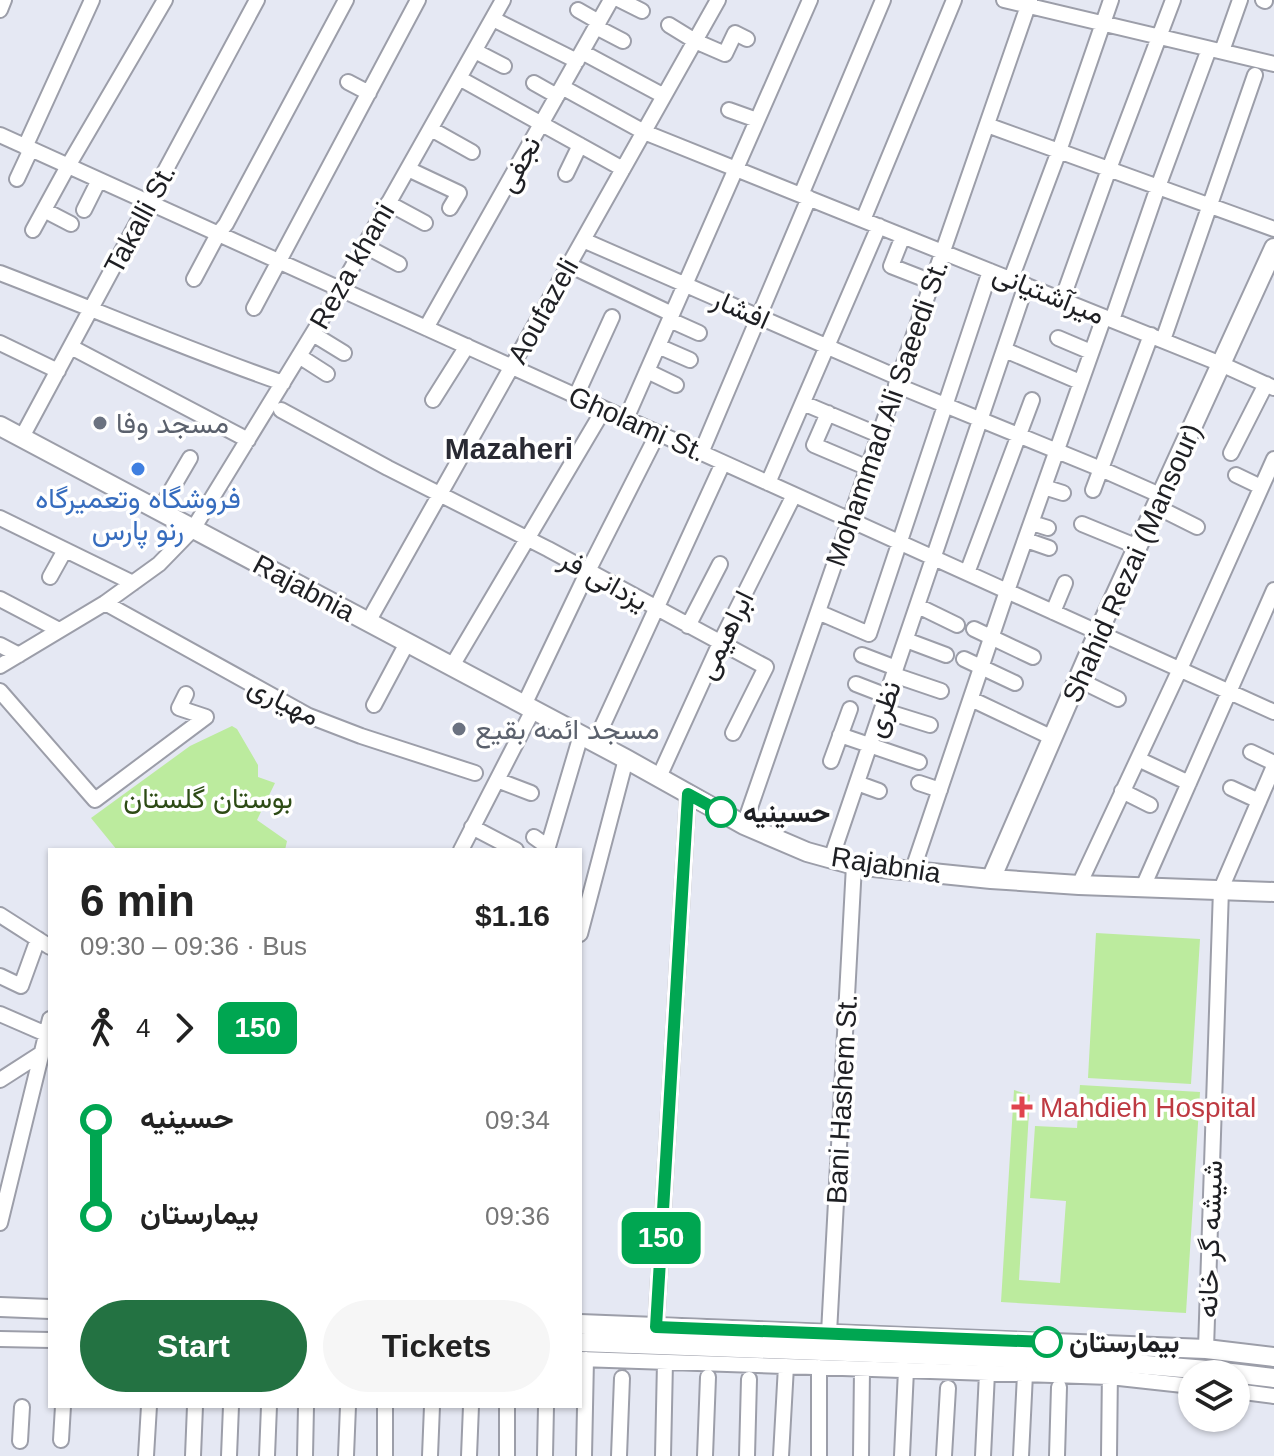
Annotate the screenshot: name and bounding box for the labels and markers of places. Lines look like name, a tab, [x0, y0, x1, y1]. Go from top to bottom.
place label: مسجد وفا	[116, 408, 229, 441]
marker: مسجد وفا	[91, 414, 109, 432]
marker: فروشگاه وتعمیرگاه رنو پارس	[129, 460, 147, 478]
place label: فروشگاه وتعمیرگاه رنو پارس	[35, 483, 241, 549]
place label: مسجد ائمه بقیع	[475, 714, 659, 749]
marker: مسجد ائمه بقیع	[450, 720, 468, 738]
marker: حسینیه	[706, 797, 736, 827]
place label: حسینیه	[743, 797, 830, 829]
place label: Mahdieh Hospital	[1040, 1092, 1256, 1123]
marker: Mahdieh Hospital	[1011, 1096, 1033, 1118]
marker: بیمارستان	[1032, 1327, 1062, 1357]
place label: بیمارستان	[1069, 1327, 1180, 1360]

